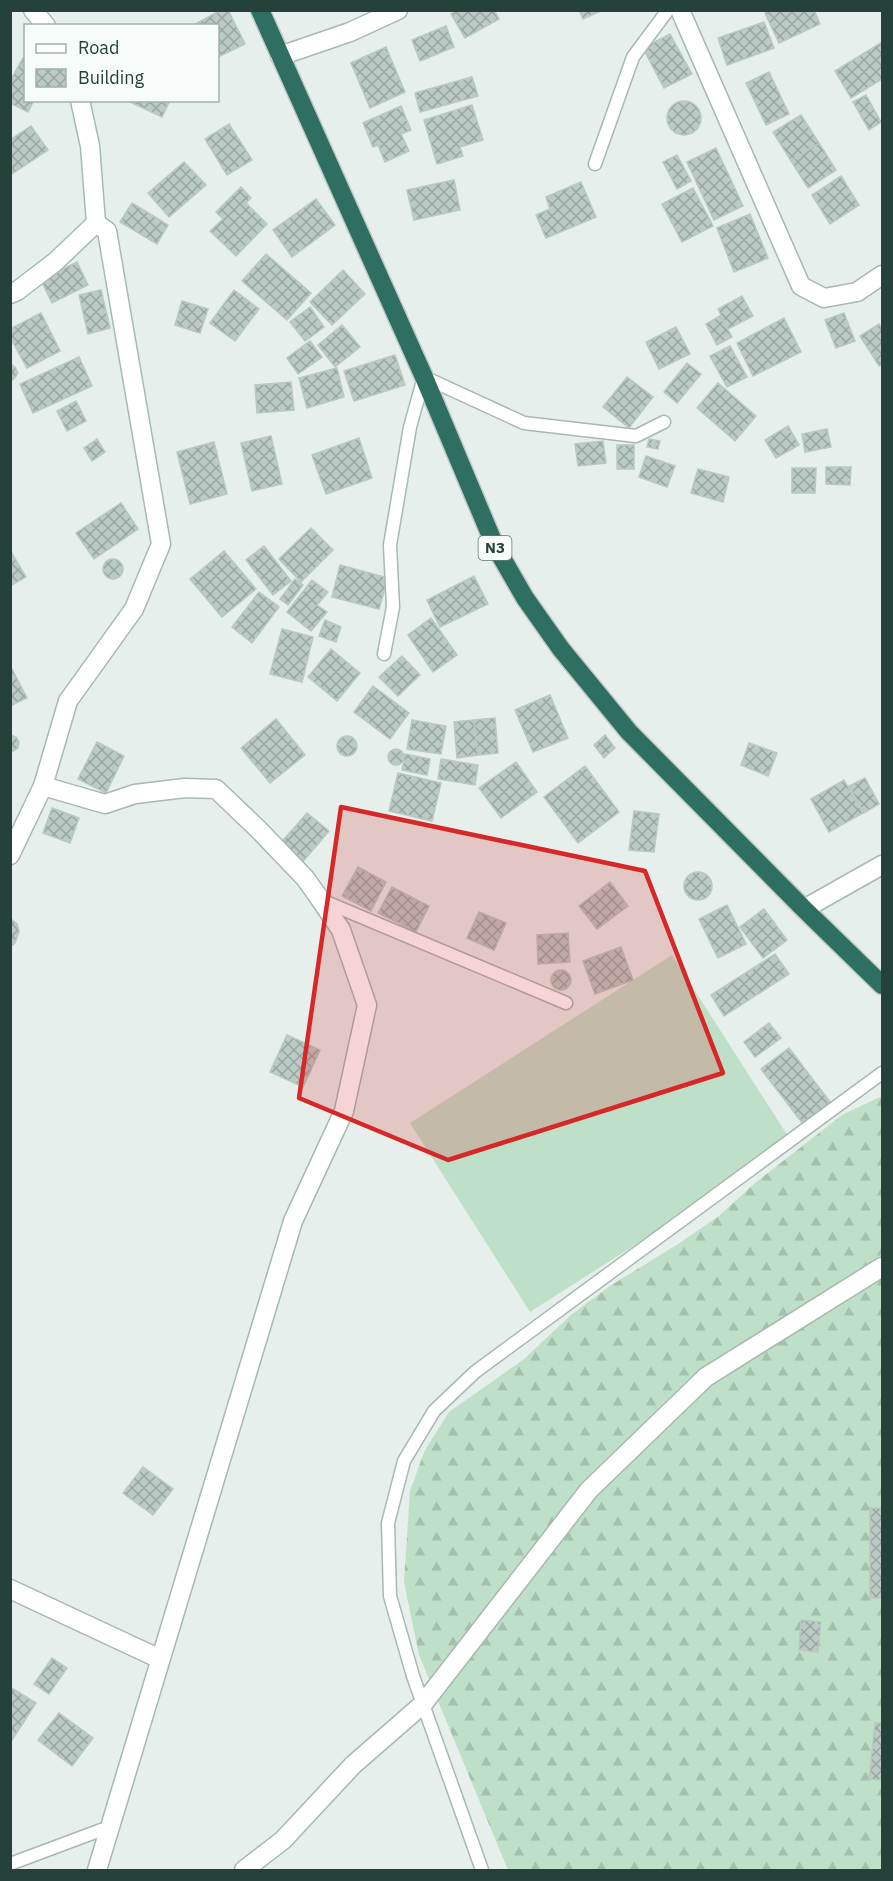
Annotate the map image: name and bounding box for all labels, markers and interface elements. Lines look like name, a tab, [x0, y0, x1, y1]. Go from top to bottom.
legend	[24, 24, 219, 102]
text: Road	[78, 36, 119, 59]
text: Building	[78, 66, 145, 89]
road number: N3	[478, 536, 512, 560]

